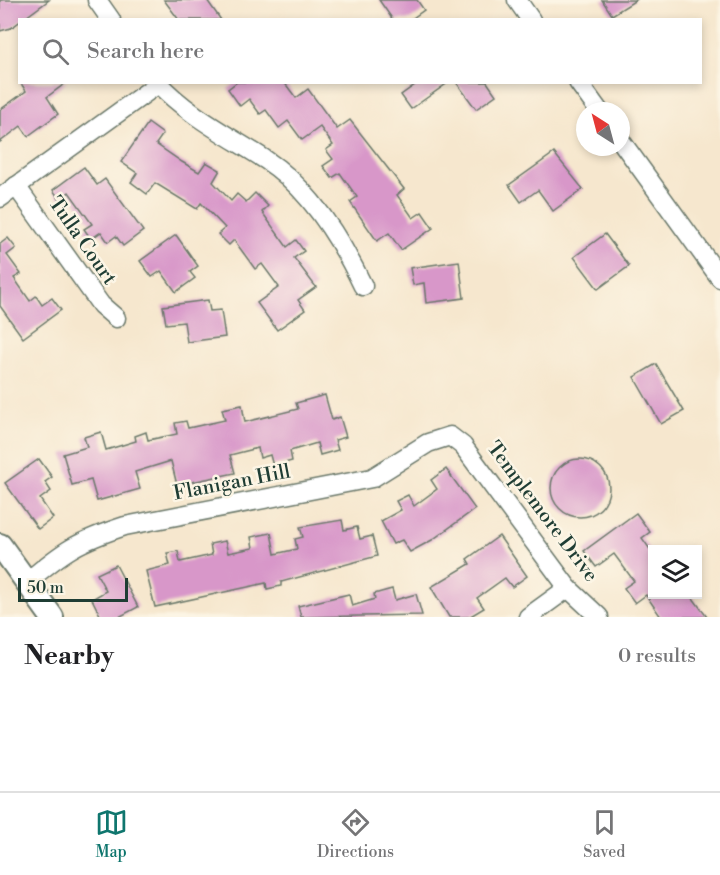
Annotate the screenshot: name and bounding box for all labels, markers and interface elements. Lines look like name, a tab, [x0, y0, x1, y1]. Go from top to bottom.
search box	[18, 18, 702, 84]
icon: search	[39, 35, 72, 68]
text: Search here	[87, 38, 204, 65]
north arrow	[576, 102, 630, 156]
street label: Tulla Court	[42, 192, 122, 290]
street label: Templemore Drive	[481, 437, 603, 587]
street label: Flanigan Hill	[171, 459, 293, 507]
map controls	[648, 545, 702, 599]
button: layers	[648, 545, 702, 599]
scale bar	[18, 575, 128, 602]
text: 50 m	[27, 578, 64, 598]
text: Nearby	[24, 640, 114, 672]
text: 0 results	[618, 644, 696, 669]
tab: Map	[95, 806, 128, 862]
tab: Directions	[317, 806, 394, 862]
tab: Saved	[583, 806, 625, 862]

